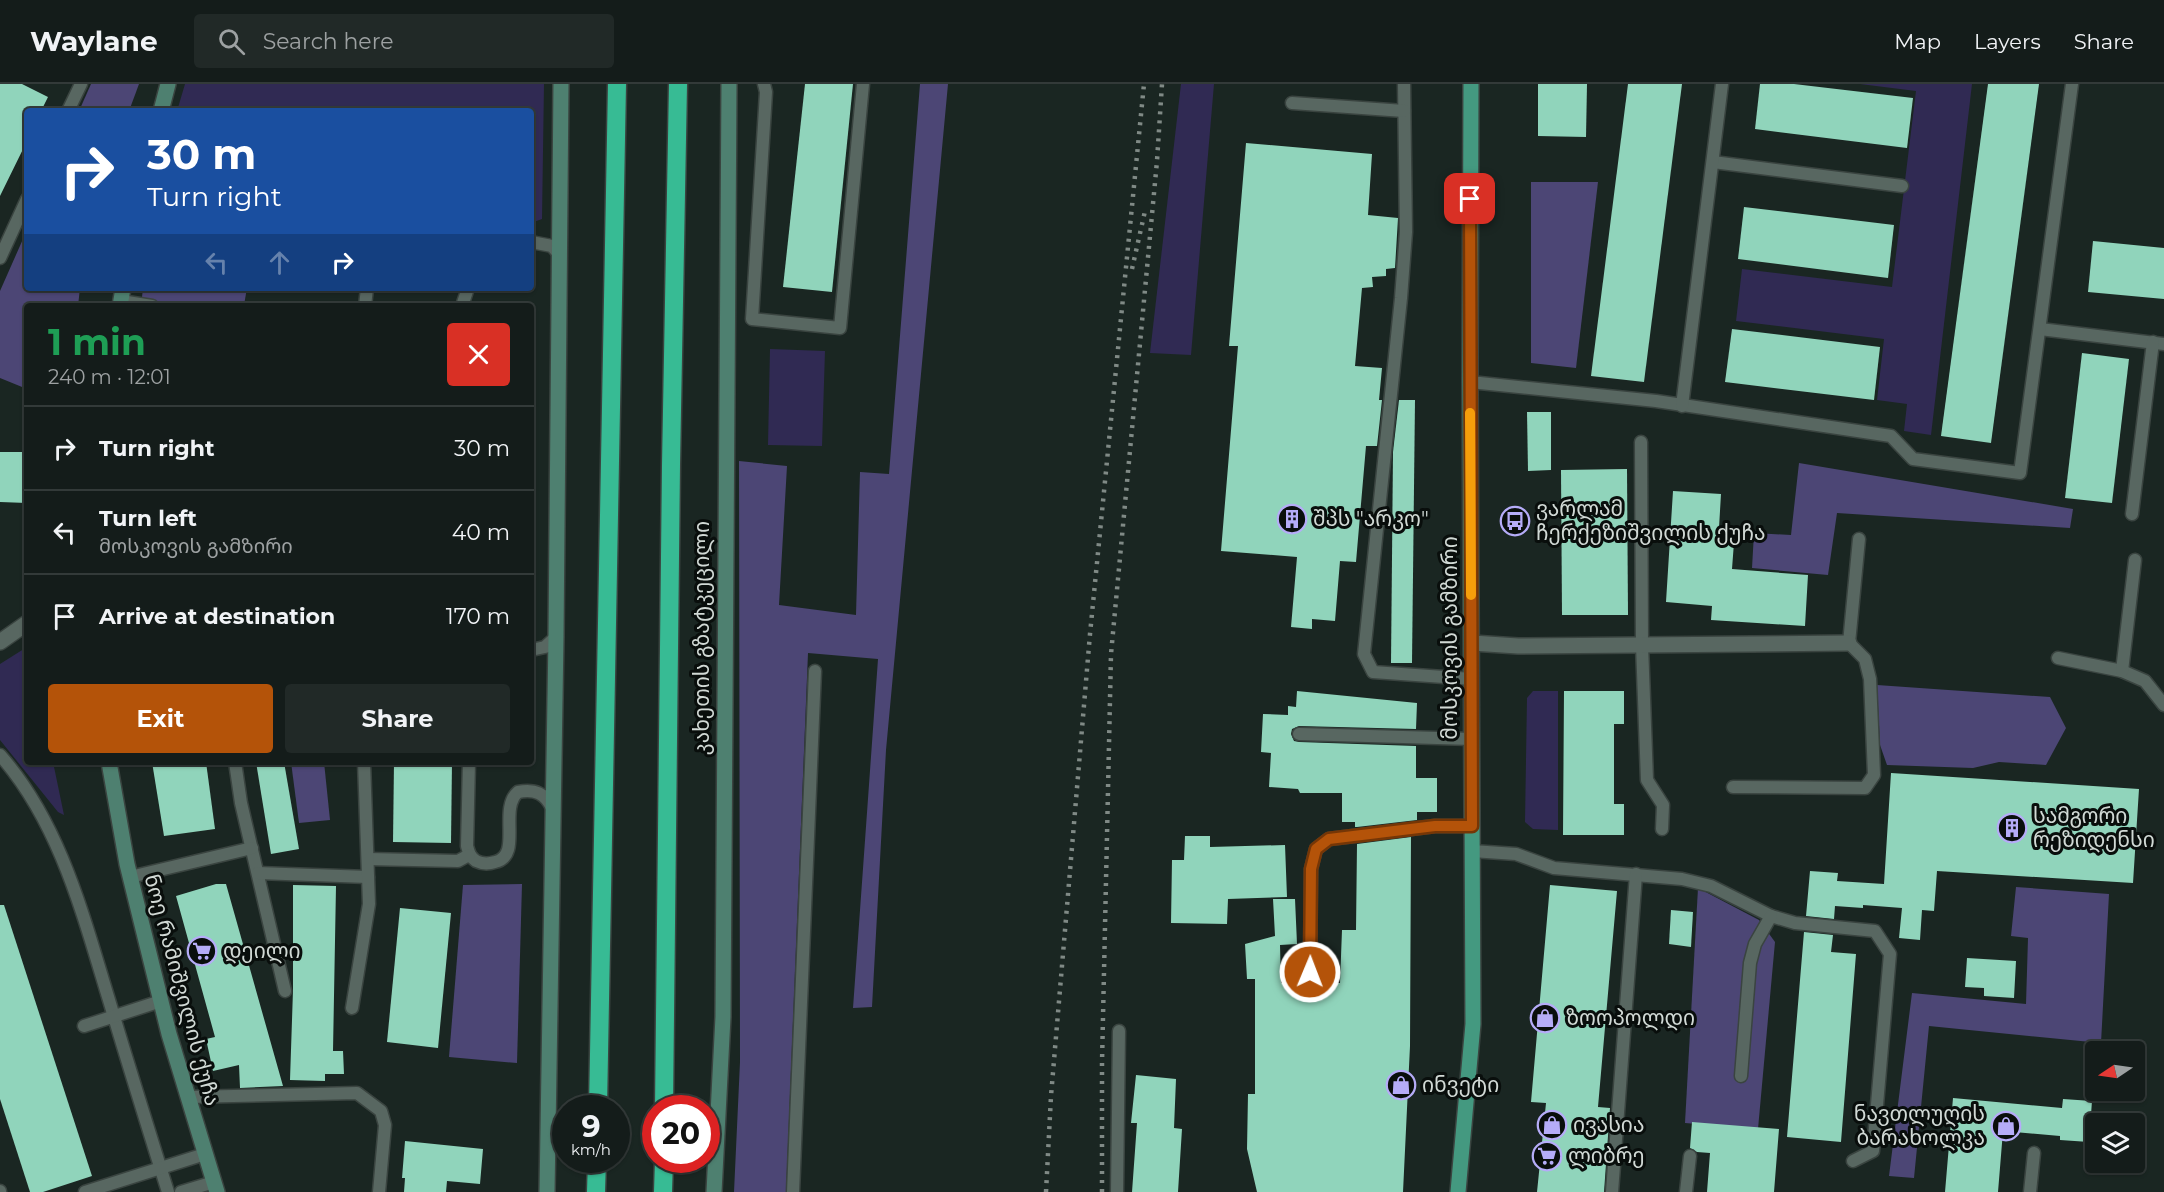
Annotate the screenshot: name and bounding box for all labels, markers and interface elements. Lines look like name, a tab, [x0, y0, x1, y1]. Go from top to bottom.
search box	[194, 14, 614, 68]
text: Waylane	[30, 24, 158, 58]
icon: search	[215, 25, 248, 58]
text: Search here	[263, 28, 393, 55]
text: Map	[1894, 29, 1941, 54]
text: Layers	[1974, 29, 2041, 54]
text: Share	[2074, 29, 2134, 54]
text: 30 m	[147, 128, 256, 180]
icon: right	[48, 132, 126, 210]
pin	[1444, 173, 1495, 224]
text: Turn right	[147, 180, 282, 213]
icon: arrive	[1453, 182, 1486, 215]
icon: left	[200, 246, 233, 279]
icon: ahead	[263, 246, 296, 279]
icon: right	[326, 246, 359, 279]
text: 1 min	[48, 320, 146, 364]
button: close	[447, 323, 510, 386]
text: 240 m · 12:01	[48, 365, 171, 389]
icon: right	[48, 432, 81, 465]
text: Turn right	[99, 435, 214, 462]
text: 30 m	[454, 435, 510, 462]
place label: ვარლამ ჩერქეზიშვილის ქუჩა	[1536, 496, 1766, 546]
building icon: შპს "არკო"	[1276, 503, 1308, 535]
text: Turn left	[99, 505, 197, 532]
bus stop icon: ვარლამ ჩერქეზიშვილის ქუჩა	[1499, 505, 1531, 537]
place label: შპს "არკო"	[1313, 506, 1429, 531]
icon: left	[48, 516, 81, 549]
text: 40 m	[452, 519, 510, 546]
street label: კახეთის გზატკეცილი	[689, 521, 715, 755]
text: მოსკოვის გამზირი	[99, 534, 293, 558]
street label: მოსკოვის გამზირი	[1437, 536, 1462, 740]
icon: arrive	[48, 600, 81, 633]
text: Arrive at destination	[99, 603, 335, 630]
text: 170 m	[446, 603, 510, 630]
button: Exit	[48, 684, 273, 753]
button: Share	[285, 684, 510, 753]
place label: სამგორი რეზიდენსი	[2033, 803, 2155, 853]
building icon: სამგორი რეზიდენსი	[1996, 812, 2028, 844]
street label: ნოე რამიშვილის ქუჩა	[139, 871, 225, 1109]
supermarket icon: დეილი	[186, 935, 218, 967]
place label: დეილი	[223, 938, 301, 964]
position arrow	[1278, 940, 1342, 1004]
shop icon: ზოოპოლდი	[1529, 1002, 1561, 1034]
place label: ზოოპოლდი	[1566, 1005, 1695, 1031]
north arrow	[2085, 1041, 2145, 1101]
map controls	[2085, 1041, 2145, 1173]
shop icon: ინვეტი	[1385, 1069, 1417, 1101]
place label: ინვეტი	[1422, 1072, 1499, 1097]
speed limit sign: 20	[642, 1095, 720, 1173]
place label: ნავთლუღის ბარახოლკა	[1854, 1101, 1985, 1151]
text: 9	[581, 1108, 601, 1145]
shop icon: ივასია	[1536, 1109, 1568, 1141]
shop icon: ნავთლუღის ბარახოლკა	[1990, 1110, 2022, 1142]
place label: ივასია	[1573, 1112, 1644, 1137]
button: layers	[2085, 1113, 2145, 1173]
text: km/h	[571, 1140, 611, 1159]
supermarket icon: ლიბრე	[1531, 1140, 1563, 1172]
place label: ლიბრე	[1568, 1143, 1645, 1169]

